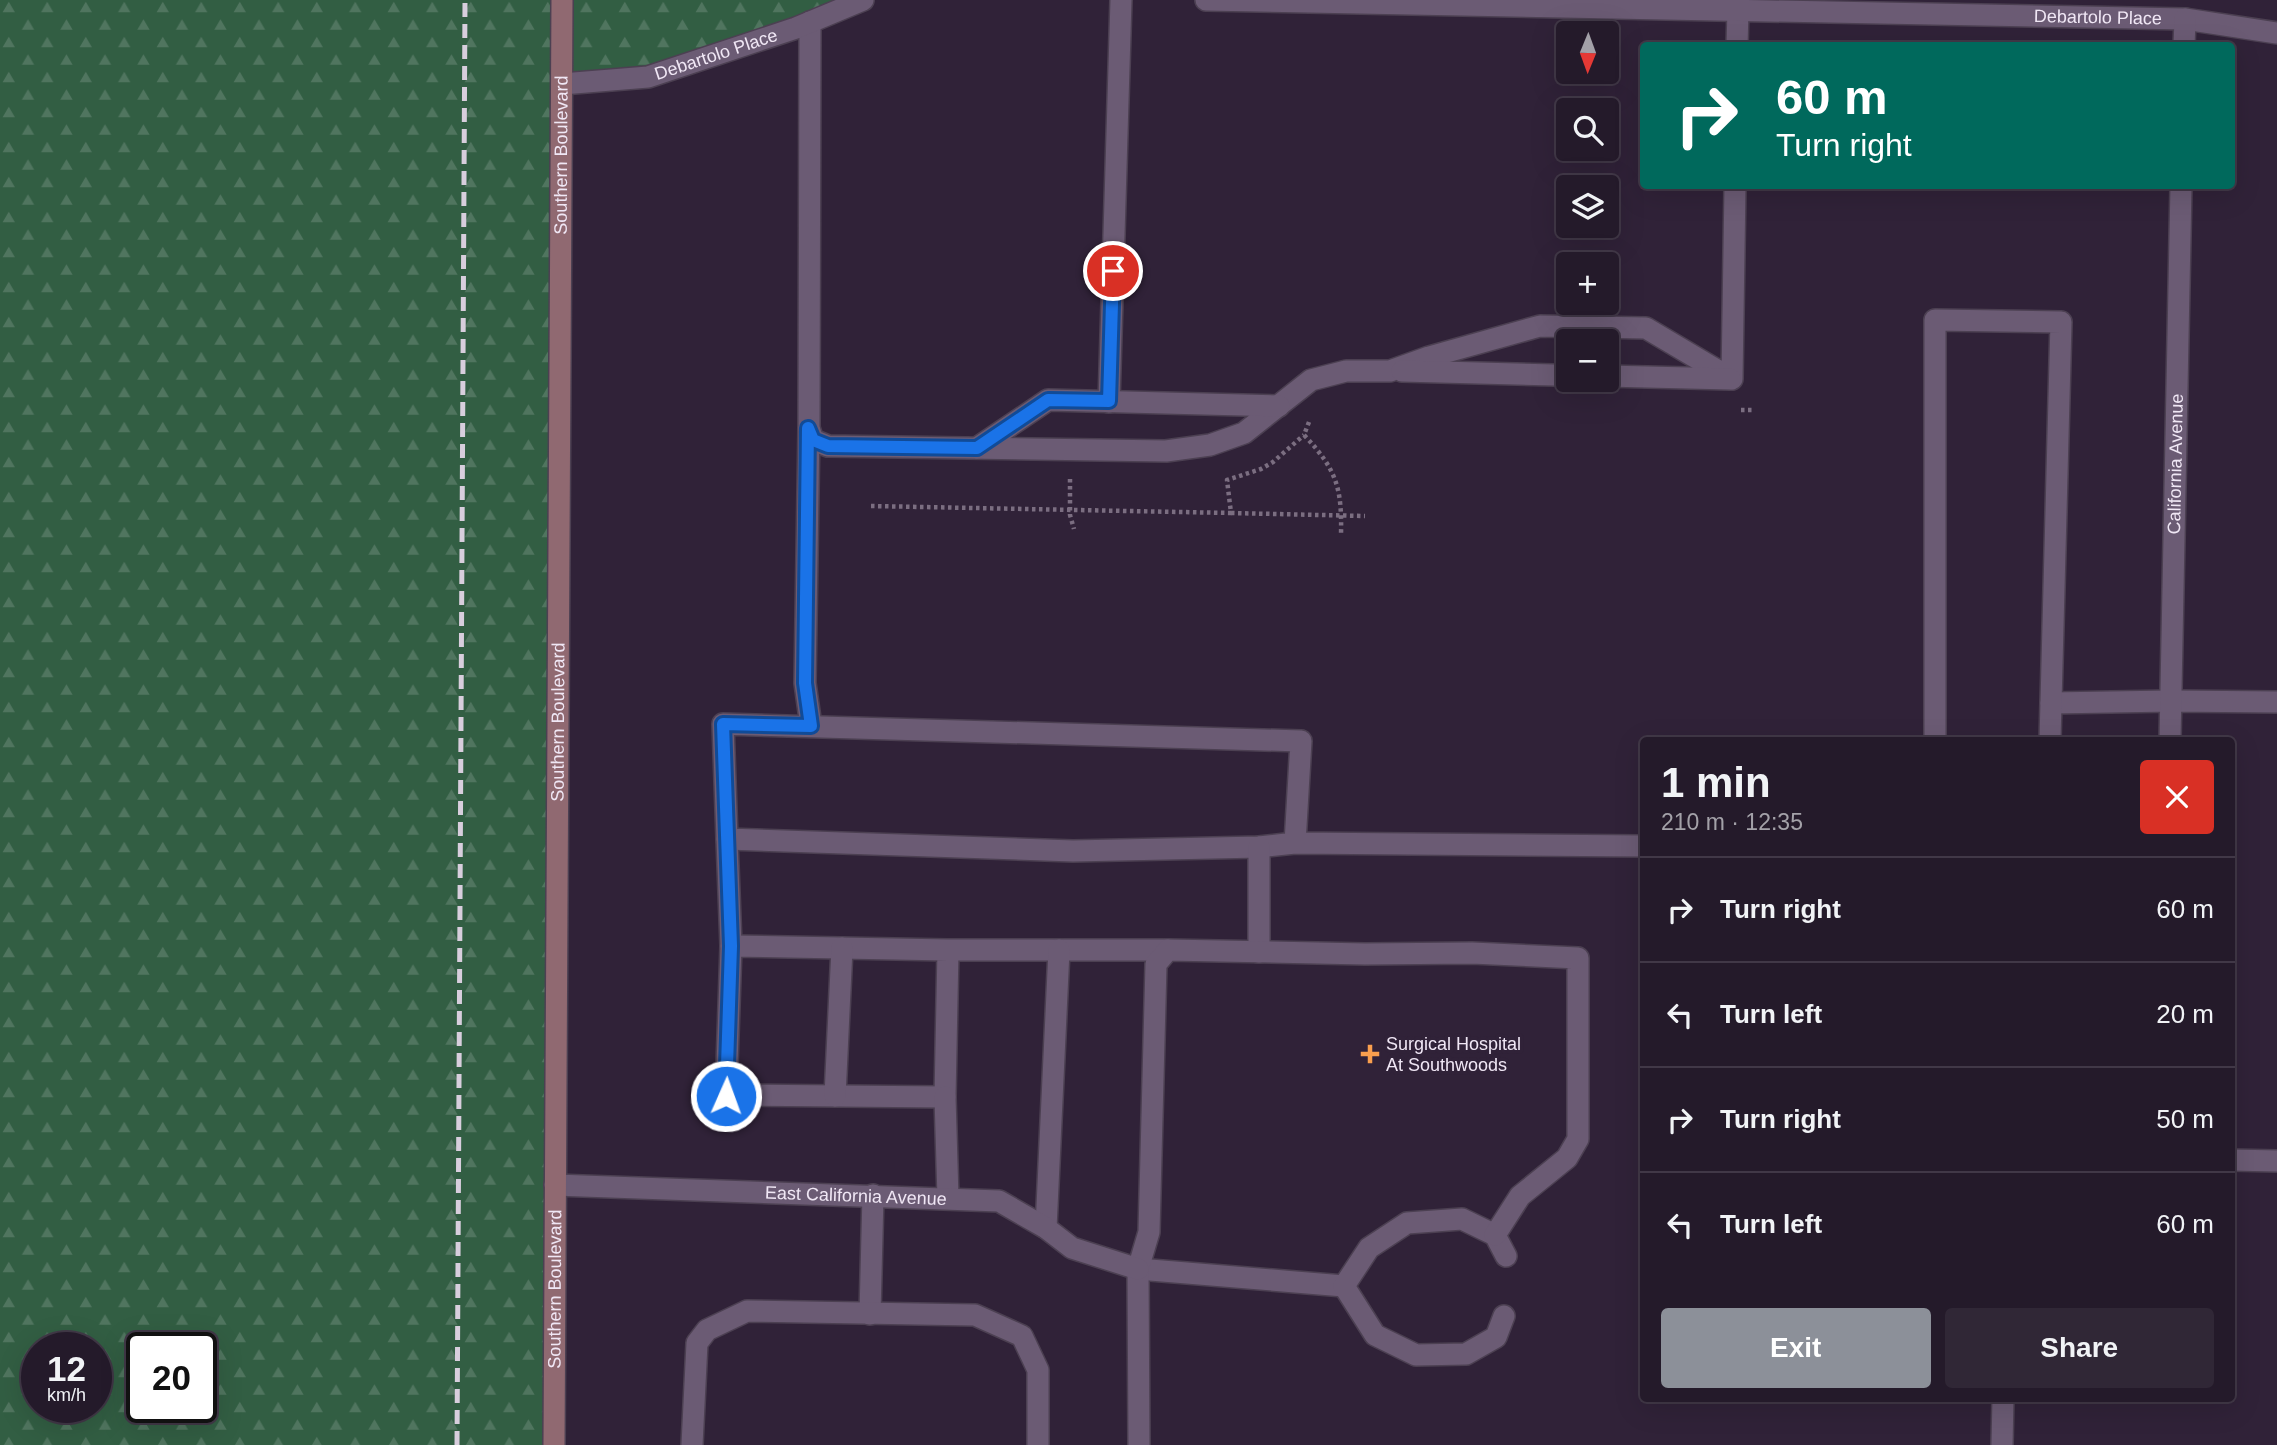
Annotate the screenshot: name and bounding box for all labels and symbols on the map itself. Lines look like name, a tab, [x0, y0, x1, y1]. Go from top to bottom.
street label: Debartolo Place	[2034, 6, 2162, 29]
north arrow	[1556, 21, 1619, 84]
street label: Debartolo Place	[652, 25, 780, 84]
street label: Southern Boulevard	[551, 75, 572, 235]
pin	[1083, 241, 1143, 301]
street label: California Avenue	[2164, 393, 2187, 535]
street label: Southern Boulevard	[548, 642, 568, 802]
place label: Surgical Hospital At Southwoods	[1386, 1034, 1521, 1075]
marker: Surgical Hospital At Southwoods	[1360, 1044, 1380, 1064]
position arrow	[689, 1059, 763, 1133]
street label: East California Avenue	[765, 1183, 947, 1209]
street label: Southern Boulevard	[544, 1209, 565, 1369]
speed limit sign: 20	[126, 1332, 217, 1423]

